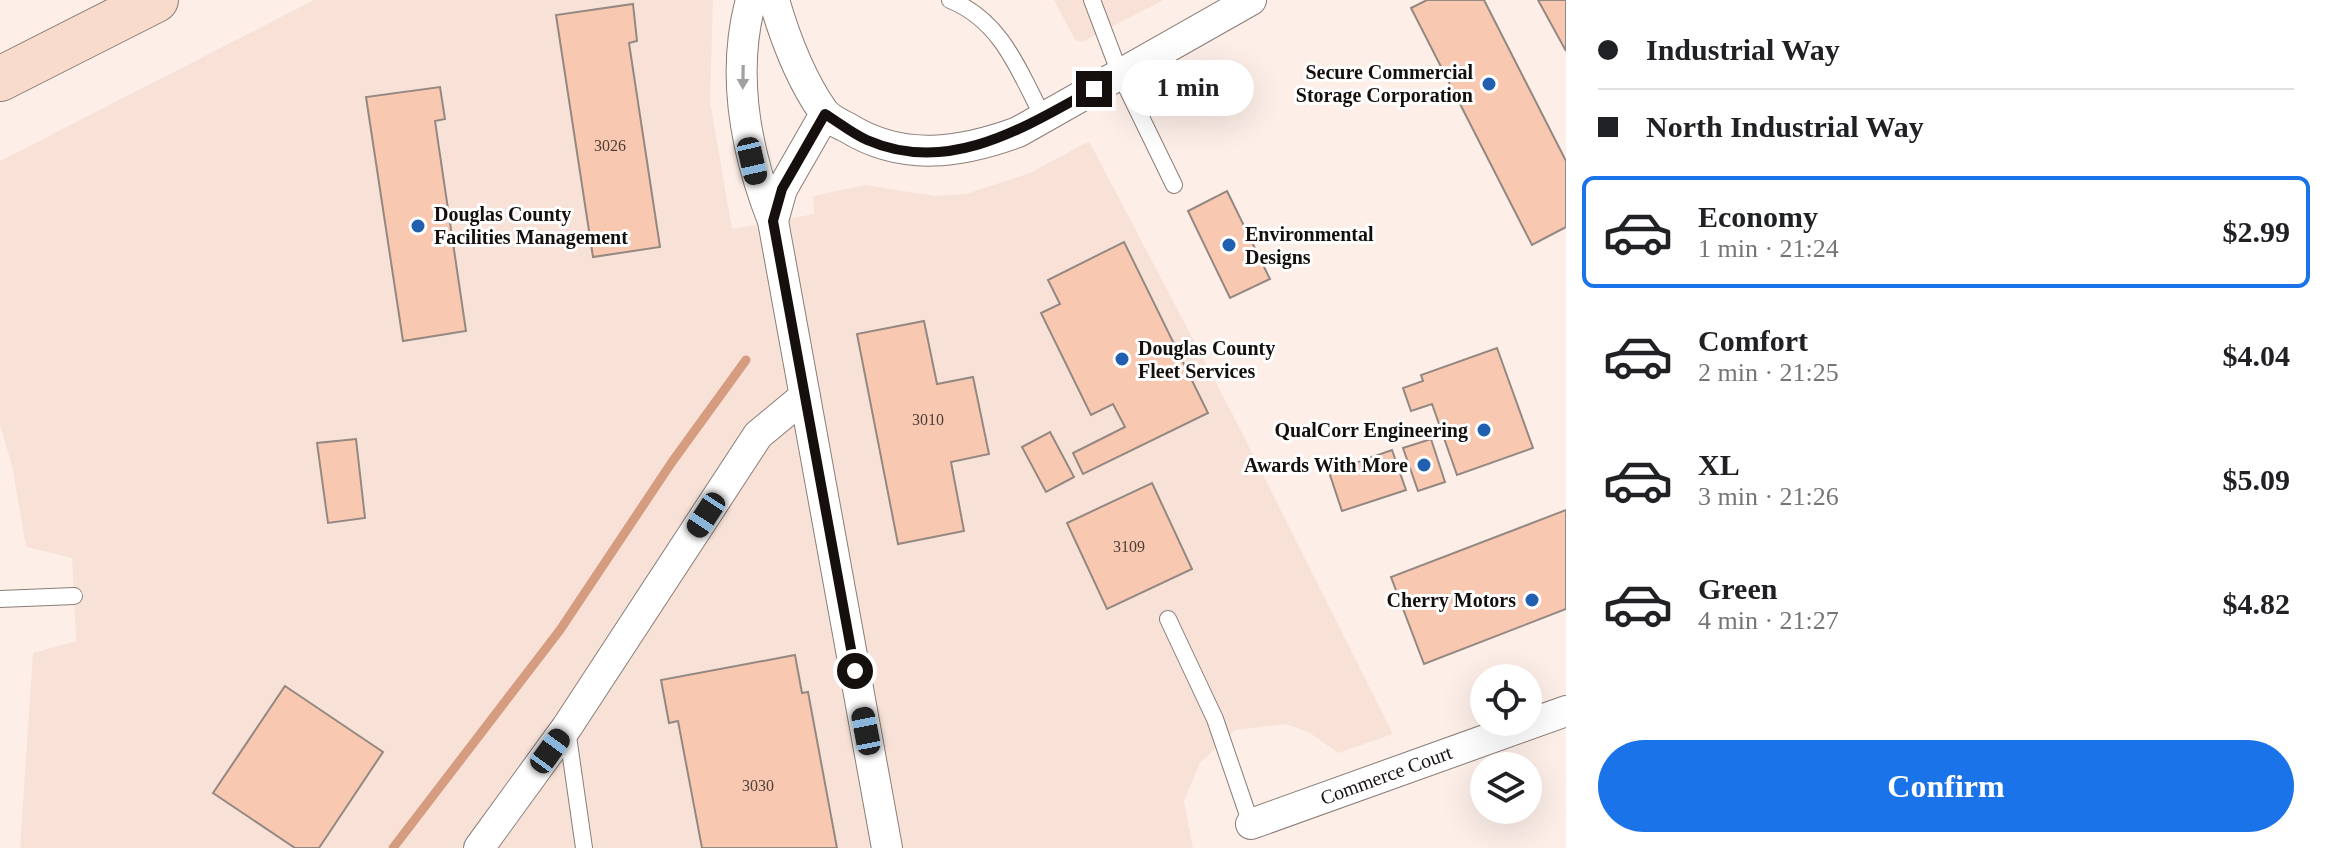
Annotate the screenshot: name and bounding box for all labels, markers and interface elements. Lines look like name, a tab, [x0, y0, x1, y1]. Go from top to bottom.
text: Industrial Way	[1646, 33, 1840, 66]
callout: 1 min	[1122, 61, 1254, 117]
place label: Secure Commercial Storage Corporation	[1296, 61, 1473, 107]
one-way arrow	[737, 65, 749, 90]
route end	[1076, 71, 1112, 107]
text: 1 min	[1157, 73, 1219, 102]
marker: Secure Commercial Storage Corporation	[1480, 75, 1498, 93]
text: North Industrial Way	[1646, 110, 1924, 143]
car	[735, 135, 769, 187]
house number: 3026	[594, 137, 626, 154]
icon: car	[1602, 196, 1674, 268]
text: Economy	[1698, 200, 1818, 233]
place label: Douglas County Facilities Management	[434, 203, 628, 249]
text: $2.99	[2223, 215, 2290, 248]
marker: Douglas County Facilities Management	[409, 217, 427, 235]
place label: Environmental Designs	[1245, 223, 1374, 269]
text: 1 min · 21:24	[1698, 234, 1839, 263]
marker: Environmental Designs	[1220, 236, 1238, 254]
icon: car	[1602, 320, 1674, 392]
text: Comfort	[1698, 324, 1808, 357]
place label: Douglas County Fleet Services	[1138, 337, 1275, 382]
text: $4.04	[2223, 339, 2290, 372]
marker: Douglas County Fleet Services	[1113, 350, 1131, 368]
text: 2 min · 21:25	[1698, 358, 1839, 387]
house number: 3010	[912, 411, 944, 428]
place label: QualCorr Engineering	[1274, 419, 1468, 442]
marker: QualCorr Engineering	[1475, 421, 1493, 439]
icon: car	[1602, 444, 1674, 516]
text: XL	[1698, 448, 1740, 481]
place label: Awards With More	[1244, 454, 1408, 476]
marker: Awards With More	[1415, 456, 1433, 474]
text: $5.09	[2223, 463, 2290, 496]
text: 3 min · 21:26	[1698, 482, 1839, 511]
car	[683, 488, 729, 542]
house number: 3109	[1113, 538, 1145, 555]
icon: car	[1602, 568, 1674, 640]
text: Green	[1698, 572, 1777, 605]
text: $4.82	[2223, 587, 2290, 620]
place label: Cherry Motors	[1387, 589, 1516, 612]
marker: Cherry Motors	[1523, 591, 1541, 609]
text: 4 min · 21:27	[1698, 606, 1839, 635]
route start	[837, 653, 873, 689]
map controls	[1470, 664, 1542, 824]
button: locate	[1470, 664, 1542, 736]
car	[850, 705, 882, 757]
car	[526, 725, 574, 777]
button: Confirm	[1598, 740, 2294, 832]
street label: Commerce Court	[1317, 741, 1455, 809]
button: layers	[1470, 752, 1542, 824]
house number: 3030	[742, 777, 774, 794]

